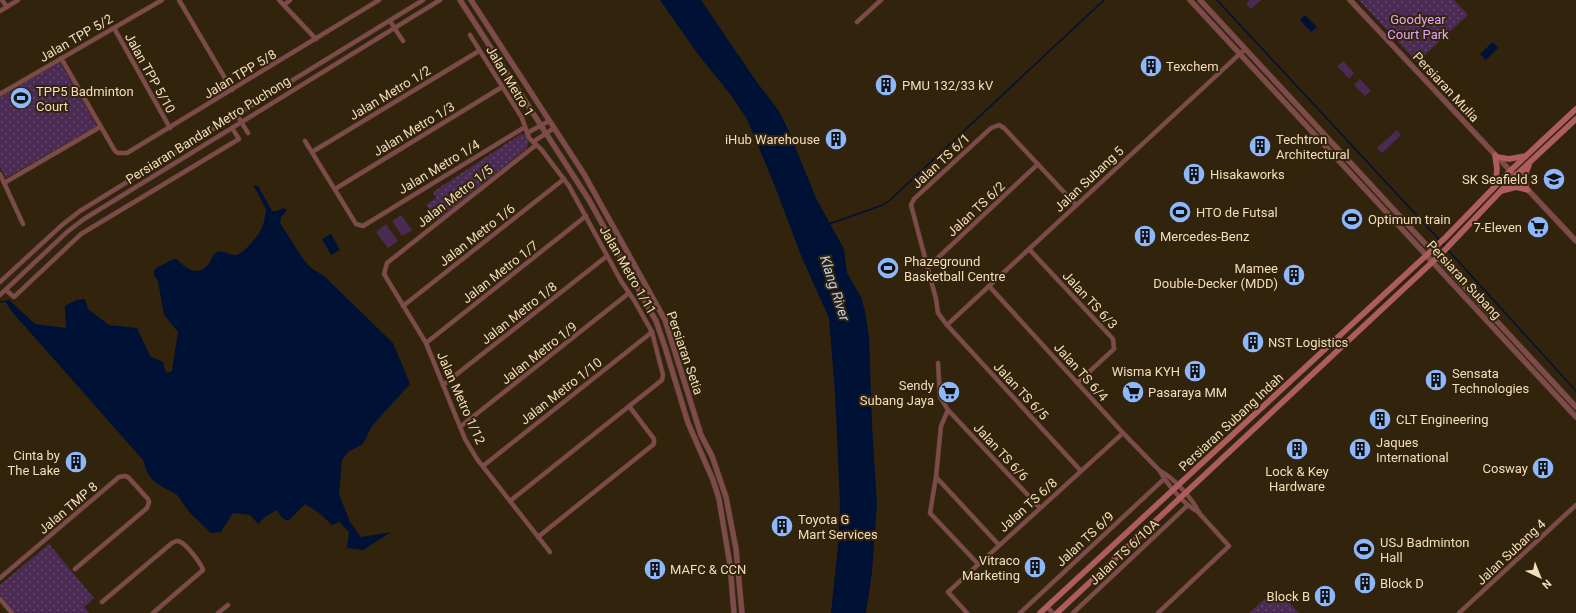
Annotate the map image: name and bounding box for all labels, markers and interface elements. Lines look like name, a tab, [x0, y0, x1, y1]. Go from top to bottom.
street label: Jalan TPP 5/2	[37, 11, 115, 65]
park label: Goodyear Court Park	[1387, 12, 1449, 42]
street label: Jalan TPP 5/10	[122, 30, 178, 116]
street label: Jalan Metro 1	[483, 43, 537, 119]
street label: Jalan TPP 5/8	[201, 46, 279, 102]
street label: Persiaran Mulia	[1410, 49, 1482, 125]
building icon: Texchem	[1138, 53, 1164, 79]
place label: Texchem	[1166, 59, 1219, 74]
street label: Jalan Metro 1/2	[347, 63, 433, 123]
building icon: PMU 132/33 kV	[873, 72, 899, 98]
street label: Persiaran Bandar Metro Puchong	[123, 73, 293, 187]
place label: PMU 132/33 kV	[902, 78, 994, 93]
place label: TPP5 Badminton Court	[36, 84, 134, 114]
sports icon: TPP5 Badminton Court	[8, 85, 34, 111]
street label: Jalan Metro 1/3	[371, 99, 457, 159]
building icon: iHub Warehouse	[823, 126, 849, 152]
street label: Jalan TS 6/1	[909, 131, 973, 191]
place label: iHub Warehouse	[725, 132, 820, 147]
place label: Techtron Architectural	[1276, 132, 1350, 162]
building icon: Techtron Architectural	[1247, 133, 1273, 159]
street label: Jalan Metro 1/4	[396, 136, 483, 197]
street label: Jalan Subang 5	[1051, 143, 1127, 215]
building icon: Hisakaworks	[1181, 161, 1207, 187]
street label: Jalan Metro 1/5	[414, 162, 496, 230]
school or university icon: SK Seafield 3	[1541, 166, 1567, 192]
place label: Hisakaworks	[1210, 167, 1285, 182]
place label: SK Seafield 3	[1462, 172, 1538, 187]
street label: Jalan TS 6/2	[944, 179, 1008, 239]
sports icon: HTO de Futsal	[1167, 199, 1193, 225]
street label: Jalan Metro 1/6	[436, 201, 518, 269]
place label: HTO de Futsal	[1196, 205, 1278, 220]
sports icon: Optimum train	[1339, 206, 1365, 232]
place label: Optimum train	[1368, 212, 1451, 227]
supermarket icon: 7-Eleven	[1525, 214, 1551, 240]
place label: 7-Eleven	[1473, 220, 1522, 235]
street label: Jalan Metro 1/11	[597, 223, 659, 317]
building icon: Mercedes-Benz	[1132, 223, 1158, 249]
place label: Mercedes-Benz	[1160, 229, 1250, 244]
street label: Jalan Metro 1/7	[459, 238, 541, 306]
street label: Persiaran Subang	[1424, 238, 1504, 322]
water label: Klang River	[817, 253, 853, 323]
place label: Phazeground Basketball Centre	[904, 254, 1005, 284]
sports icon: Phazeground Basketball Centre	[875, 255, 901, 281]
place label: Mamee Double-Decker (MDD)	[1153, 261, 1278, 291]
building icon: Mamee Double-Decker (MDD)	[1281, 262, 1307, 288]
street label: Jalan TS 6/3	[1060, 268, 1120, 332]
street label: Jalan Metro 1/8	[478, 279, 560, 347]
street label: Persiaran Setia	[664, 309, 706, 397]
street label: Jalan Metro 1/9	[498, 319, 580, 387]
building icon: NST Logistics	[1240, 329, 1266, 355]
place label: NST Logistics	[1268, 335, 1349, 350]
street label: Jalan TS 6/4	[1051, 340, 1112, 405]
street label: Jalan Metro 1/12	[434, 349, 488, 447]
street label: Jalan Metro 1/10	[517, 354, 605, 428]
building icon: Wisma KYH	[1182, 358, 1208, 384]
street label: Jalan TS 6/5	[991, 359, 1051, 423]
place label: Wisma KYH	[1112, 364, 1180, 379]
place label: Sensata Technologies	[1452, 366, 1530, 396]
building icon: Sensata Technologies	[1423, 367, 1449, 393]
street label: Persiaran Subang Indah	[1176, 370, 1286, 474]
place label: Sendy Subang Jaya	[860, 378, 934, 408]
supermarket icon: Sendy Subang Jaya	[936, 379, 962, 405]
supermarket icon: Pasaraya MM	[1120, 379, 1146, 405]
place label: Pasaraya MM	[1148, 385, 1227, 400]
building icon: CLT Engineering	[1367, 406, 1393, 432]
place label: CLT Engineering	[1396, 412, 1489, 427]
street label: Jalan TS 6/6	[971, 420, 1031, 484]
place label: Jaques International	[1376, 435, 1449, 465]
building icon: Lock & Key Hardware	[1284, 436, 1310, 462]
building icon: Jaques International	[1347, 436, 1373, 462]
place label: Cinta by The Lake	[8, 448, 60, 478]
building icon: Cinta by The Lake	[63, 449, 89, 475]
building icon: Cosway	[1530, 455, 1556, 481]
place label: Cosway	[1483, 461, 1528, 476]
place label: Lock & Key Hardware	[1265, 464, 1329, 494]
street label: Jalan TS 6/8	[996, 475, 1060, 535]
street label: Jalan TMP 8	[35, 479, 101, 537]
street label: Jalan TS 6/9	[1053, 509, 1117, 569]
place label: Toyota G Mart Services	[798, 512, 878, 542]
building icon: Toyota G Mart Services	[769, 513, 795, 539]
street label: Jalan TS 6/10A	[1086, 516, 1162, 588]
street label: Jalan Subang 4	[1473, 516, 1549, 588]
place label: USJ Badminton Hall	[1380, 535, 1470, 565]
sports icon: USJ Badminton Hall	[1351, 536, 1377, 562]
place label: Vitraco Marketing	[962, 553, 1020, 583]
building icon: Vitraco Marketing	[1022, 554, 1048, 580]
building icon: MAFC & CCN	[642, 556, 668, 582]
north arrow	[1520, 557, 1560, 597]
place label: MAFC & CCN	[670, 562, 746, 577]
building icon: Block D	[1352, 570, 1378, 596]
place label: Block D	[1380, 576, 1424, 591]
text: N	[1539, 577, 1554, 592]
building icon: Block B	[1312, 583, 1338, 609]
place label: Block B	[1267, 589, 1310, 604]

